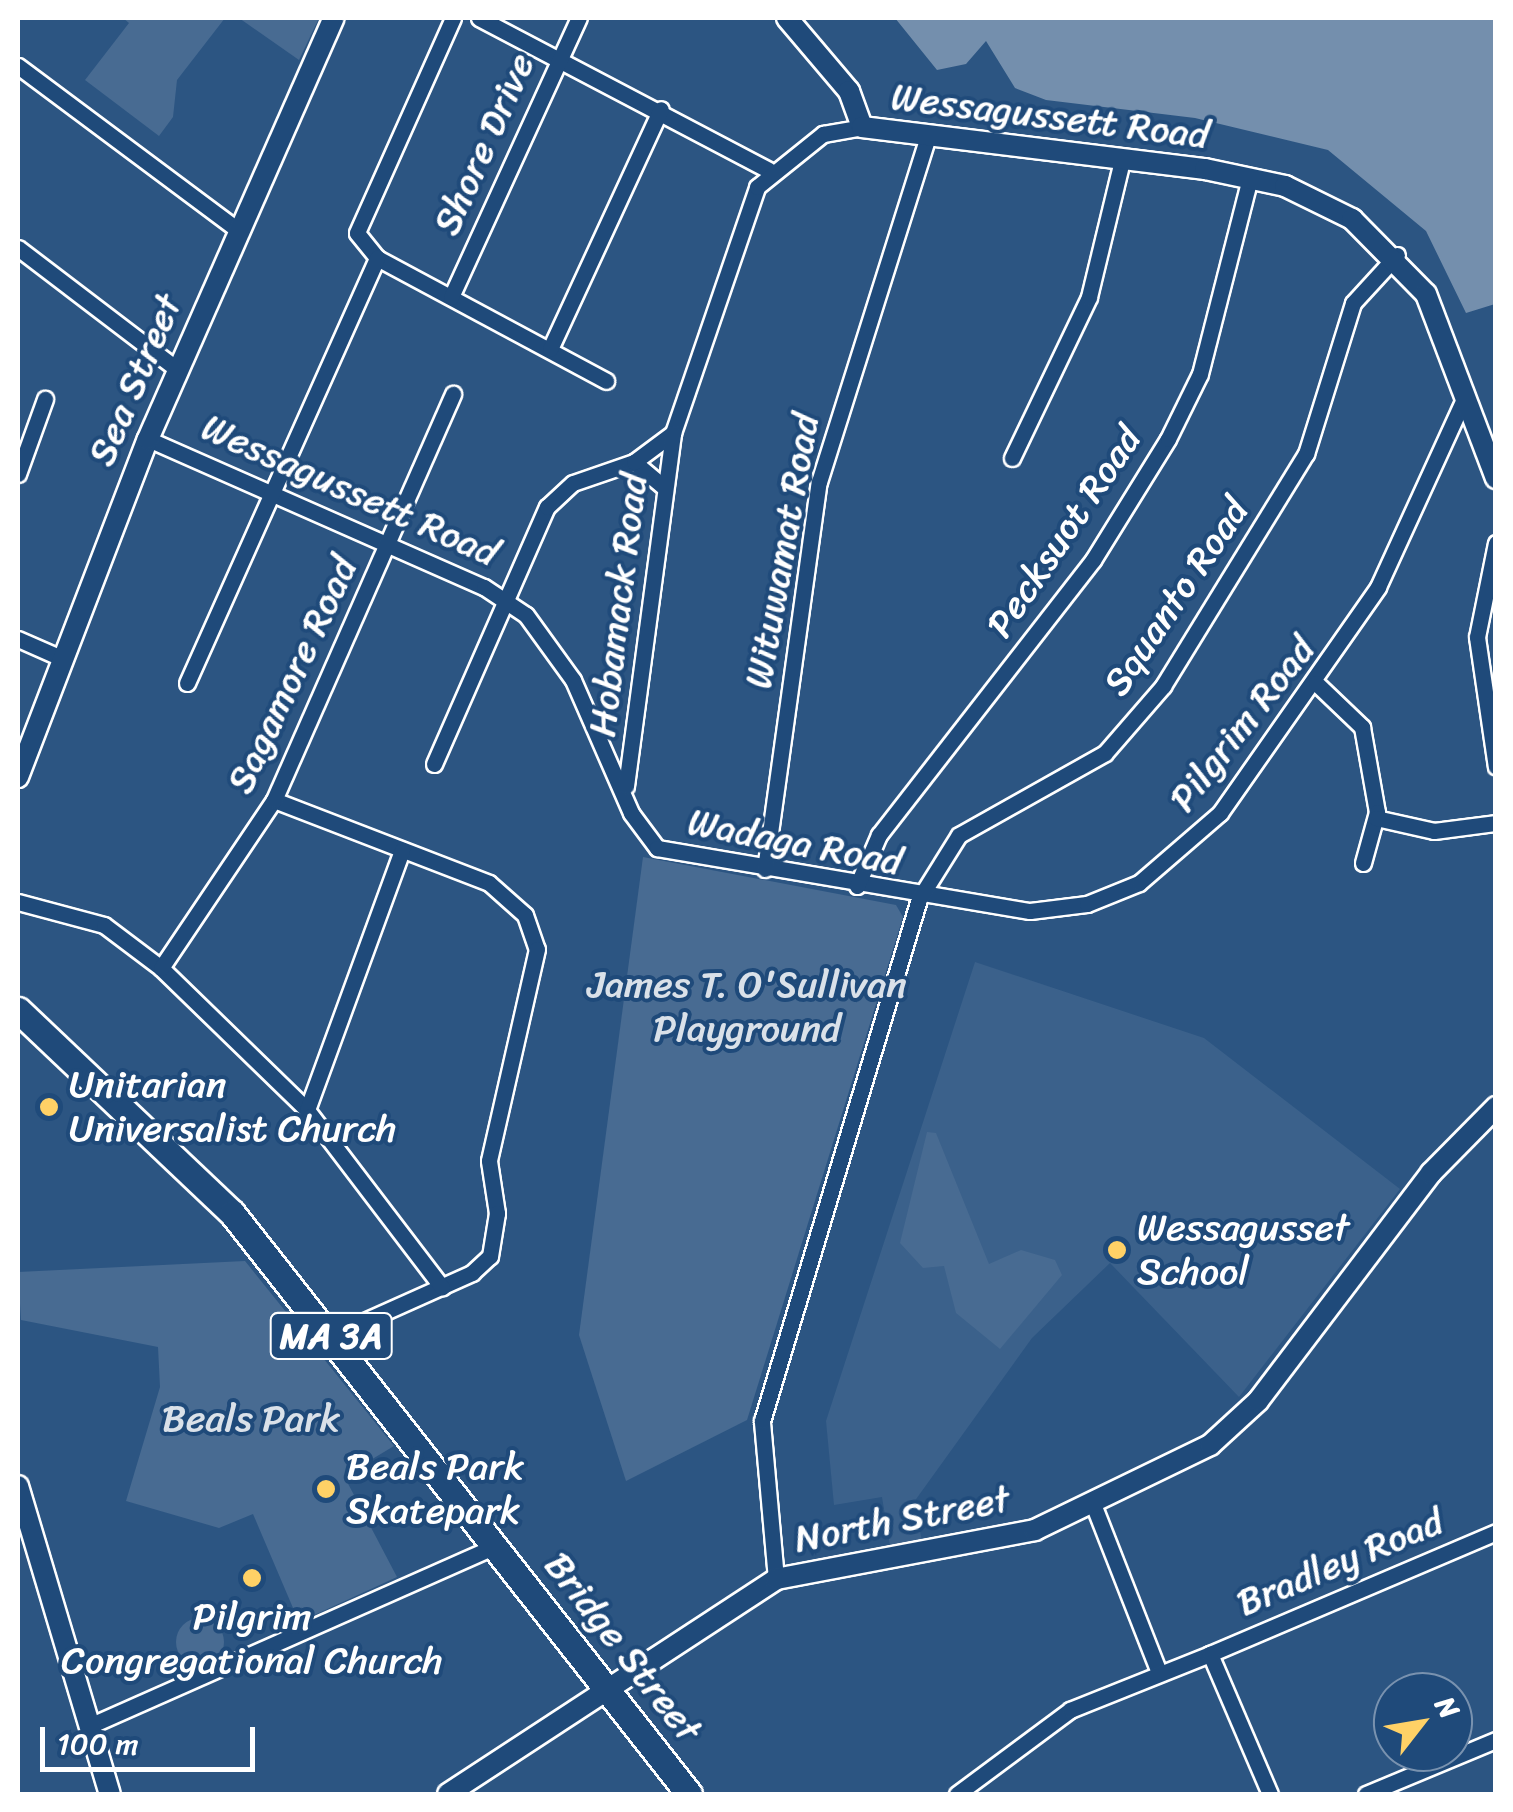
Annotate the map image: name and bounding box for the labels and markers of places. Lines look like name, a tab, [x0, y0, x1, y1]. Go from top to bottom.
place label: Unitarian Universalist Church	[69, 1062, 396, 1152]
marker: Unitarian Universalist Church	[38, 1096, 60, 1118]
place label: Wessagusset School	[1137, 1205, 1349, 1294]
marker: Wessagusset School	[1106, 1239, 1128, 1261]
place label: Beals Park Skatepark	[346, 1444, 525, 1534]
marker: Beals Park Skatepark	[315, 1478, 337, 1500]
marker: Pilgrim Congregational Church	[241, 1567, 263, 1589]
place label: Pilgrim Congregational Church	[61, 1594, 443, 1684]

